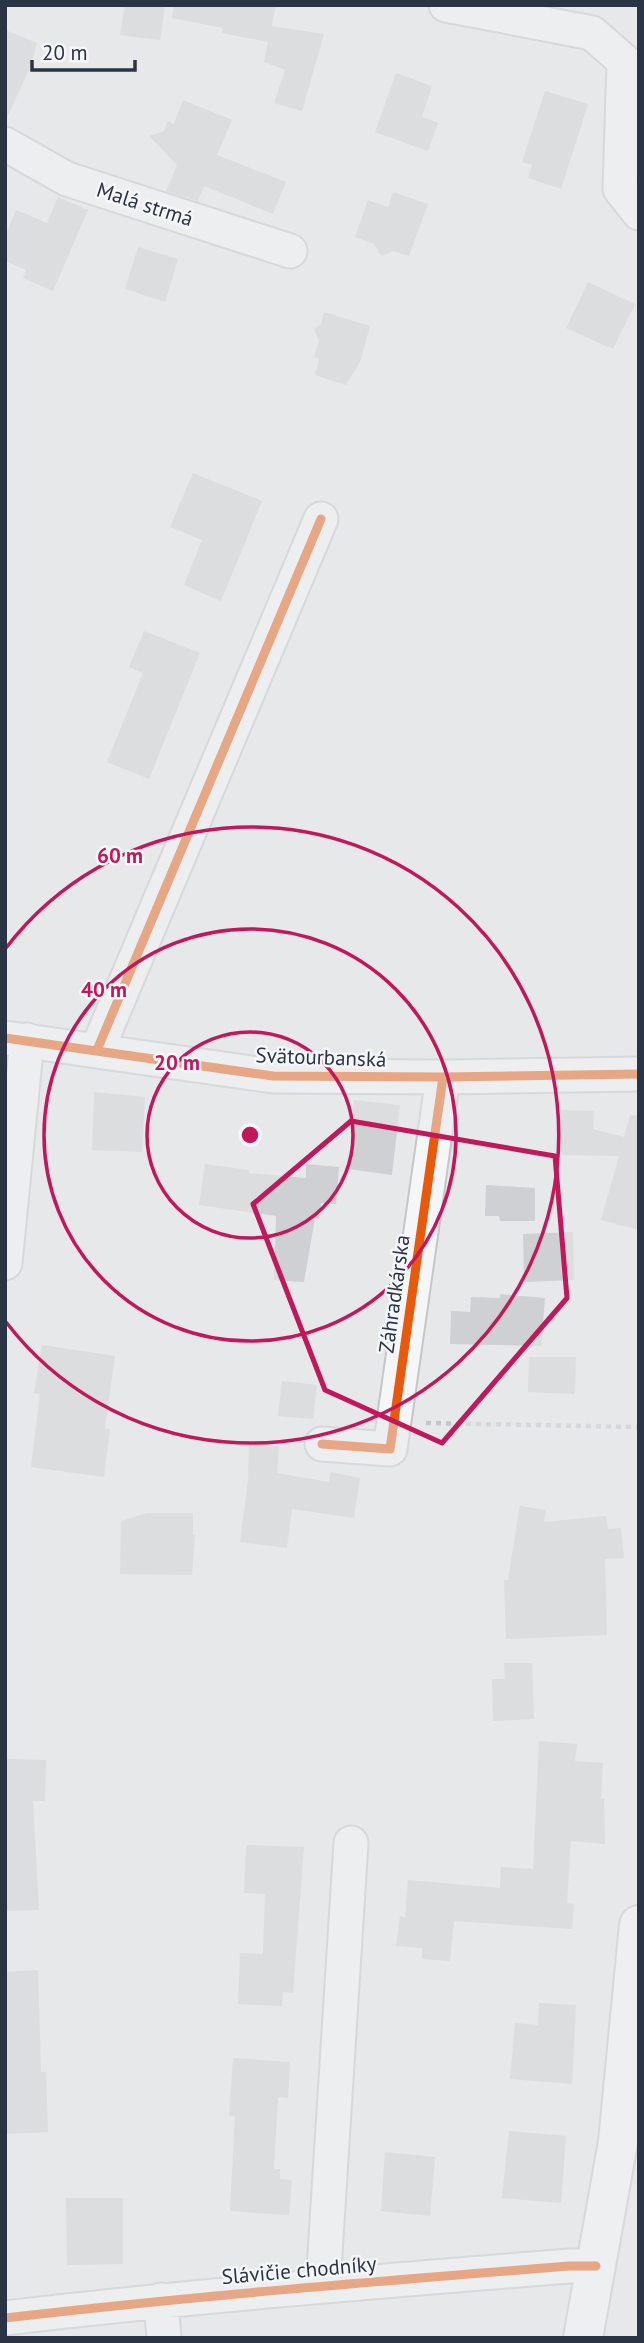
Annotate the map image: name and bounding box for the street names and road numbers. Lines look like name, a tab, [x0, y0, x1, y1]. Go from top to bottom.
street label: Malá strmá	[93, 176, 197, 232]
street label: Svätourbanská	[255, 1041, 387, 1073]
street label: Záhradkárska	[372, 1233, 416, 1355]
street label: Slávičie chodníky	[221, 2250, 378, 2290]

